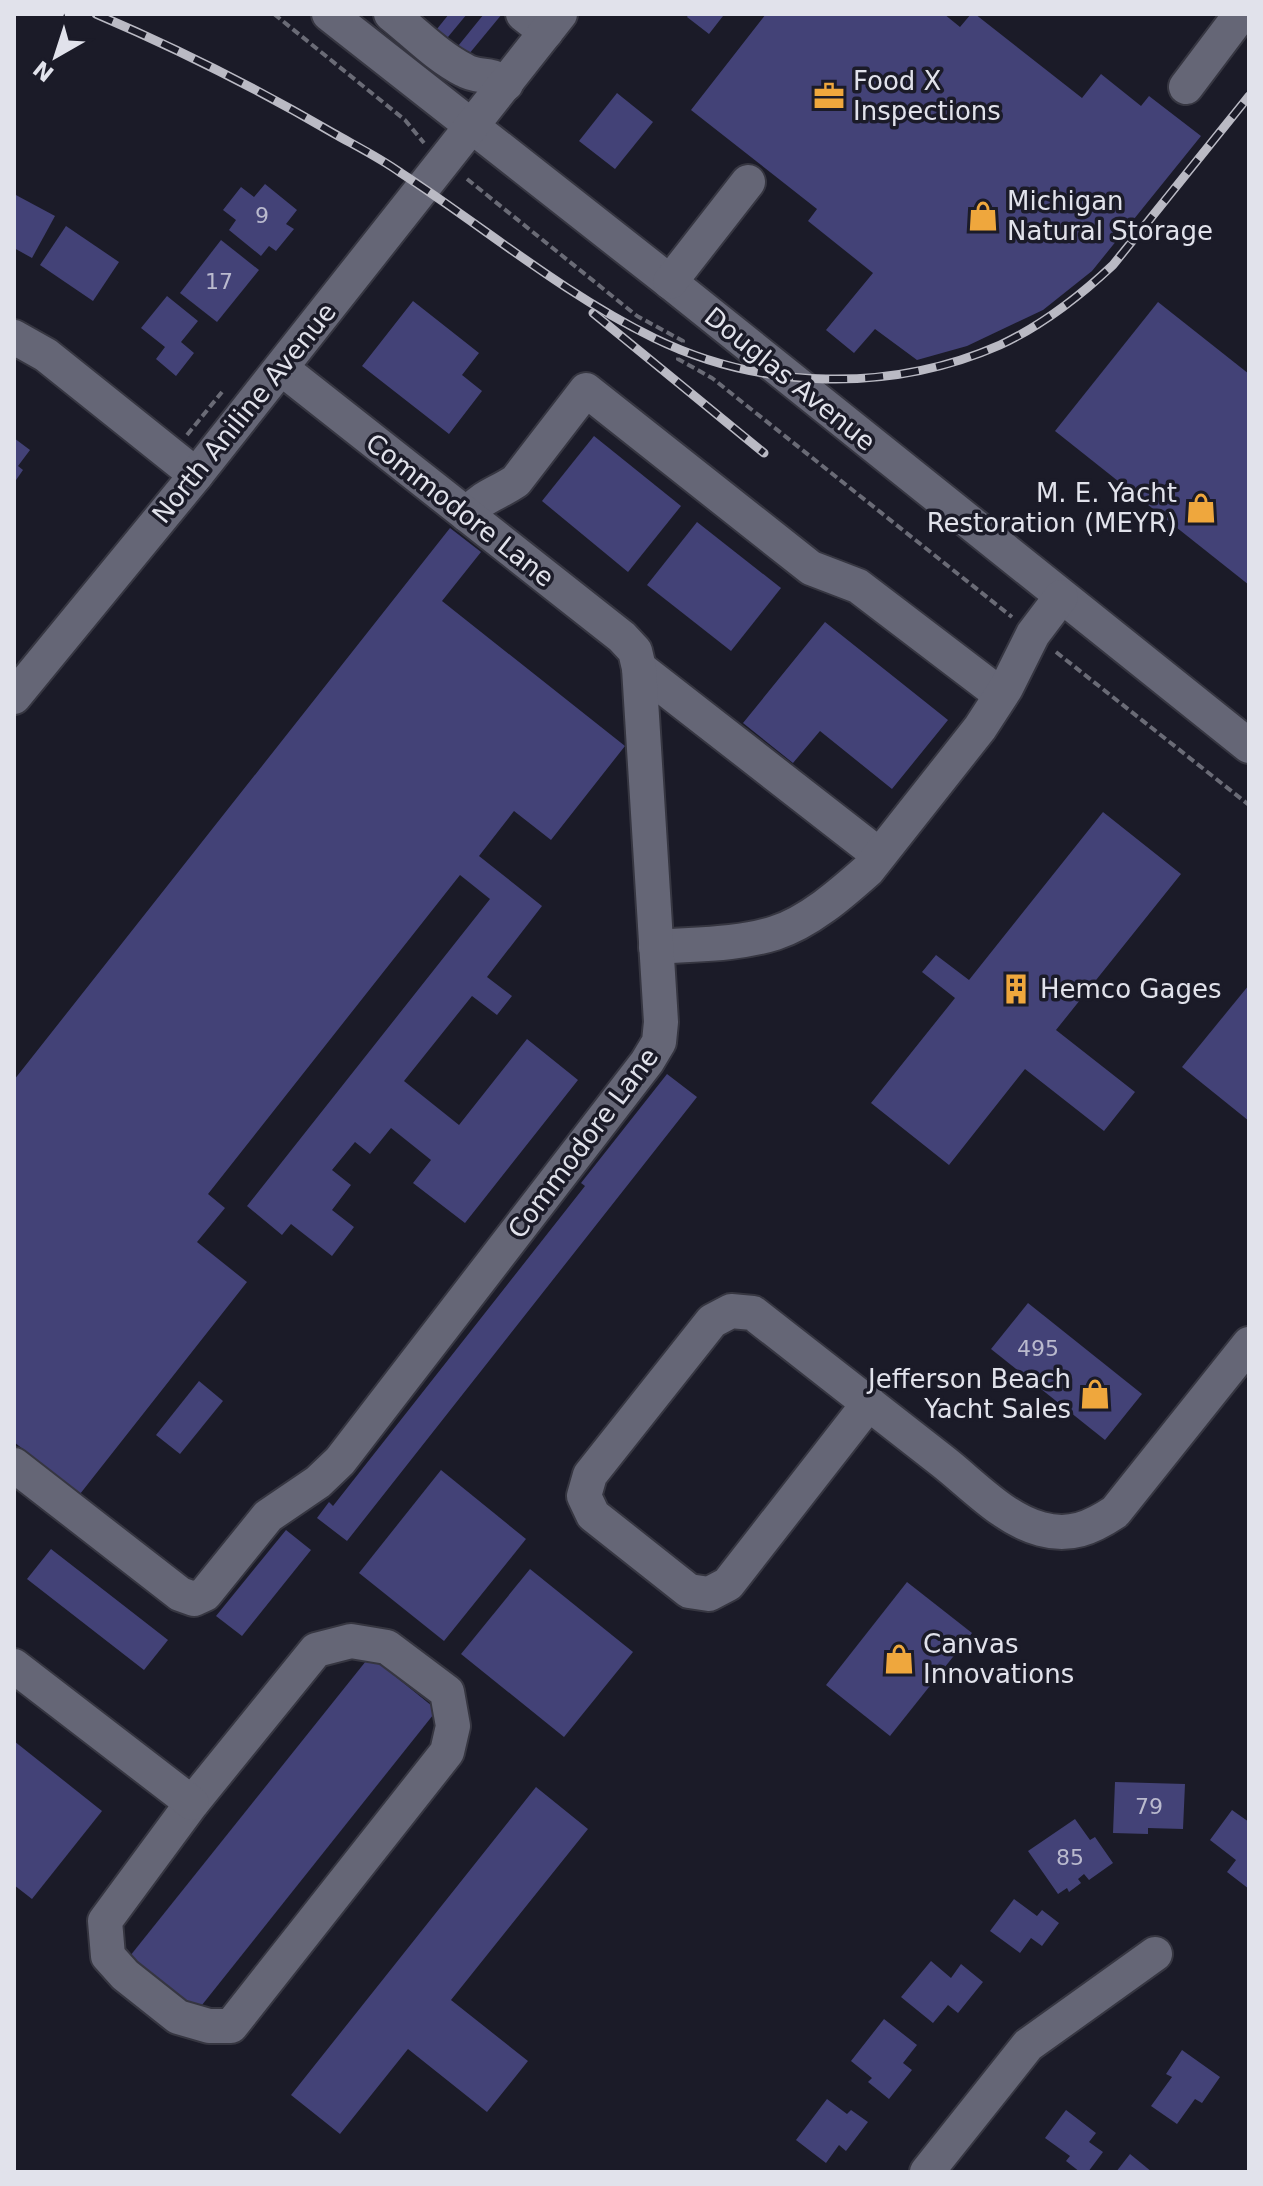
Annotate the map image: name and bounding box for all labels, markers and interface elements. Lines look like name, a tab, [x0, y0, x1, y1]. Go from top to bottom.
north arrow	[16, 16, 96, 96]
text: N	[29, 56, 59, 87]
place label: Food X Inspections	[853, 66, 1001, 126]
office icon: Food X Inspections	[812, 79, 846, 113]
place label: Michigan Natural Storage	[1007, 186, 1213, 246]
shop icon: Michigan Natural Storage	[966, 199, 1000, 233]
house number: 9	[255, 203, 269, 228]
house number: 17	[205, 269, 233, 294]
street label: North Aniline Avenue	[146, 297, 342, 529]
street label: Douglas Avenue	[699, 301, 881, 457]
street label: Commodore Lane	[360, 427, 560, 593]
place label: M. E. Yacht Restoration (MEYR)	[927, 478, 1177, 538]
shop icon: M. E. Yacht Restoration (MEYR)	[1184, 491, 1218, 525]
building icon: Hemco Gages	[999, 972, 1033, 1006]
place label: Hemco Gages	[1040, 974, 1221, 1004]
street label: Commodore Lane	[502, 1042, 664, 1244]
house number: 495	[1017, 1336, 1059, 1361]
place label: Jefferson Beach Yacht Sales	[866, 1364, 1071, 1424]
shop icon: Jefferson Beach Yacht Sales	[1078, 1377, 1112, 1411]
place label: Canvas Innovations	[923, 1629, 1074, 1689]
shop icon: Canvas Innovations	[882, 1642, 916, 1676]
house number: 79	[1135, 1794, 1163, 1819]
house number: 85	[1056, 1845, 1084, 1870]

